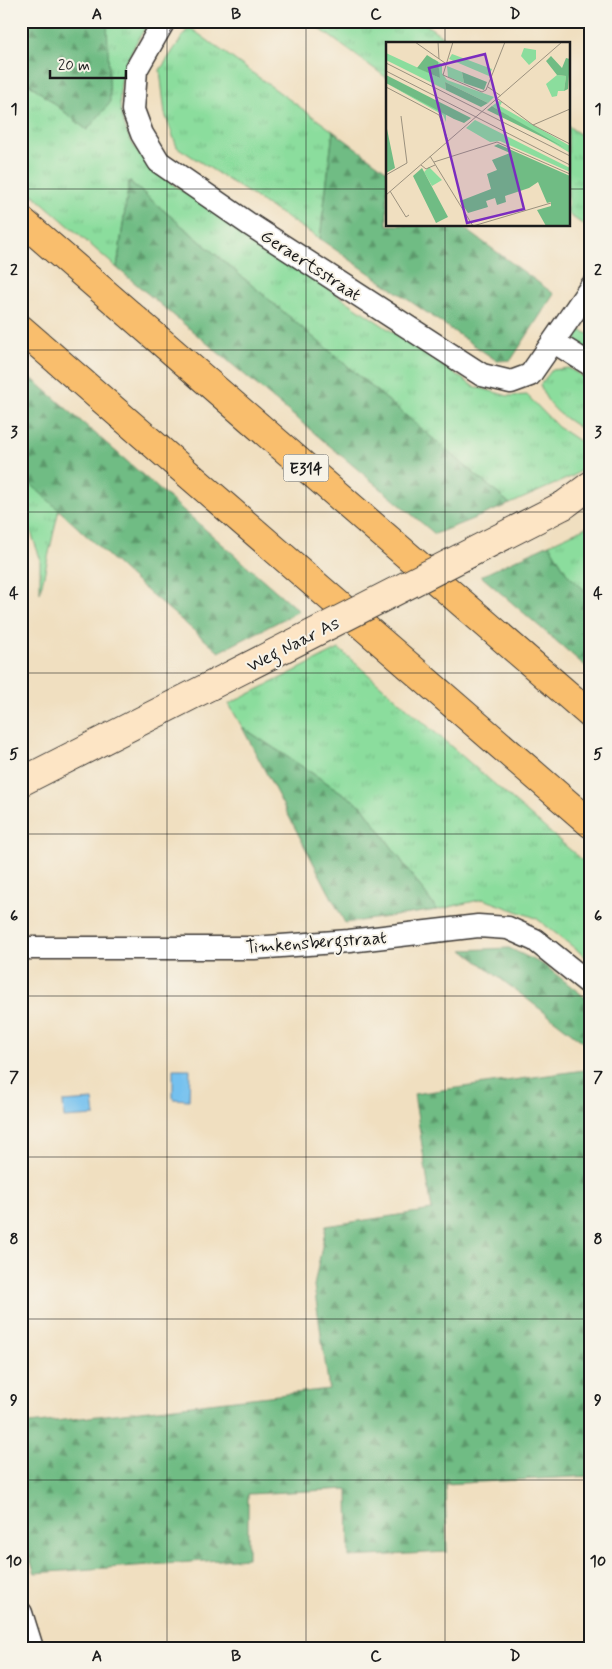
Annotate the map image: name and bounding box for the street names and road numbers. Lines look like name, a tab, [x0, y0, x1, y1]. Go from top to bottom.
street label: Geraertsstraat	[255, 224, 366, 308]
road number: E314	[284, 454, 328, 482]
street label: Weg Naar As	[243, 611, 345, 680]
street label: Timkensbergstraat	[245, 926, 388, 962]

